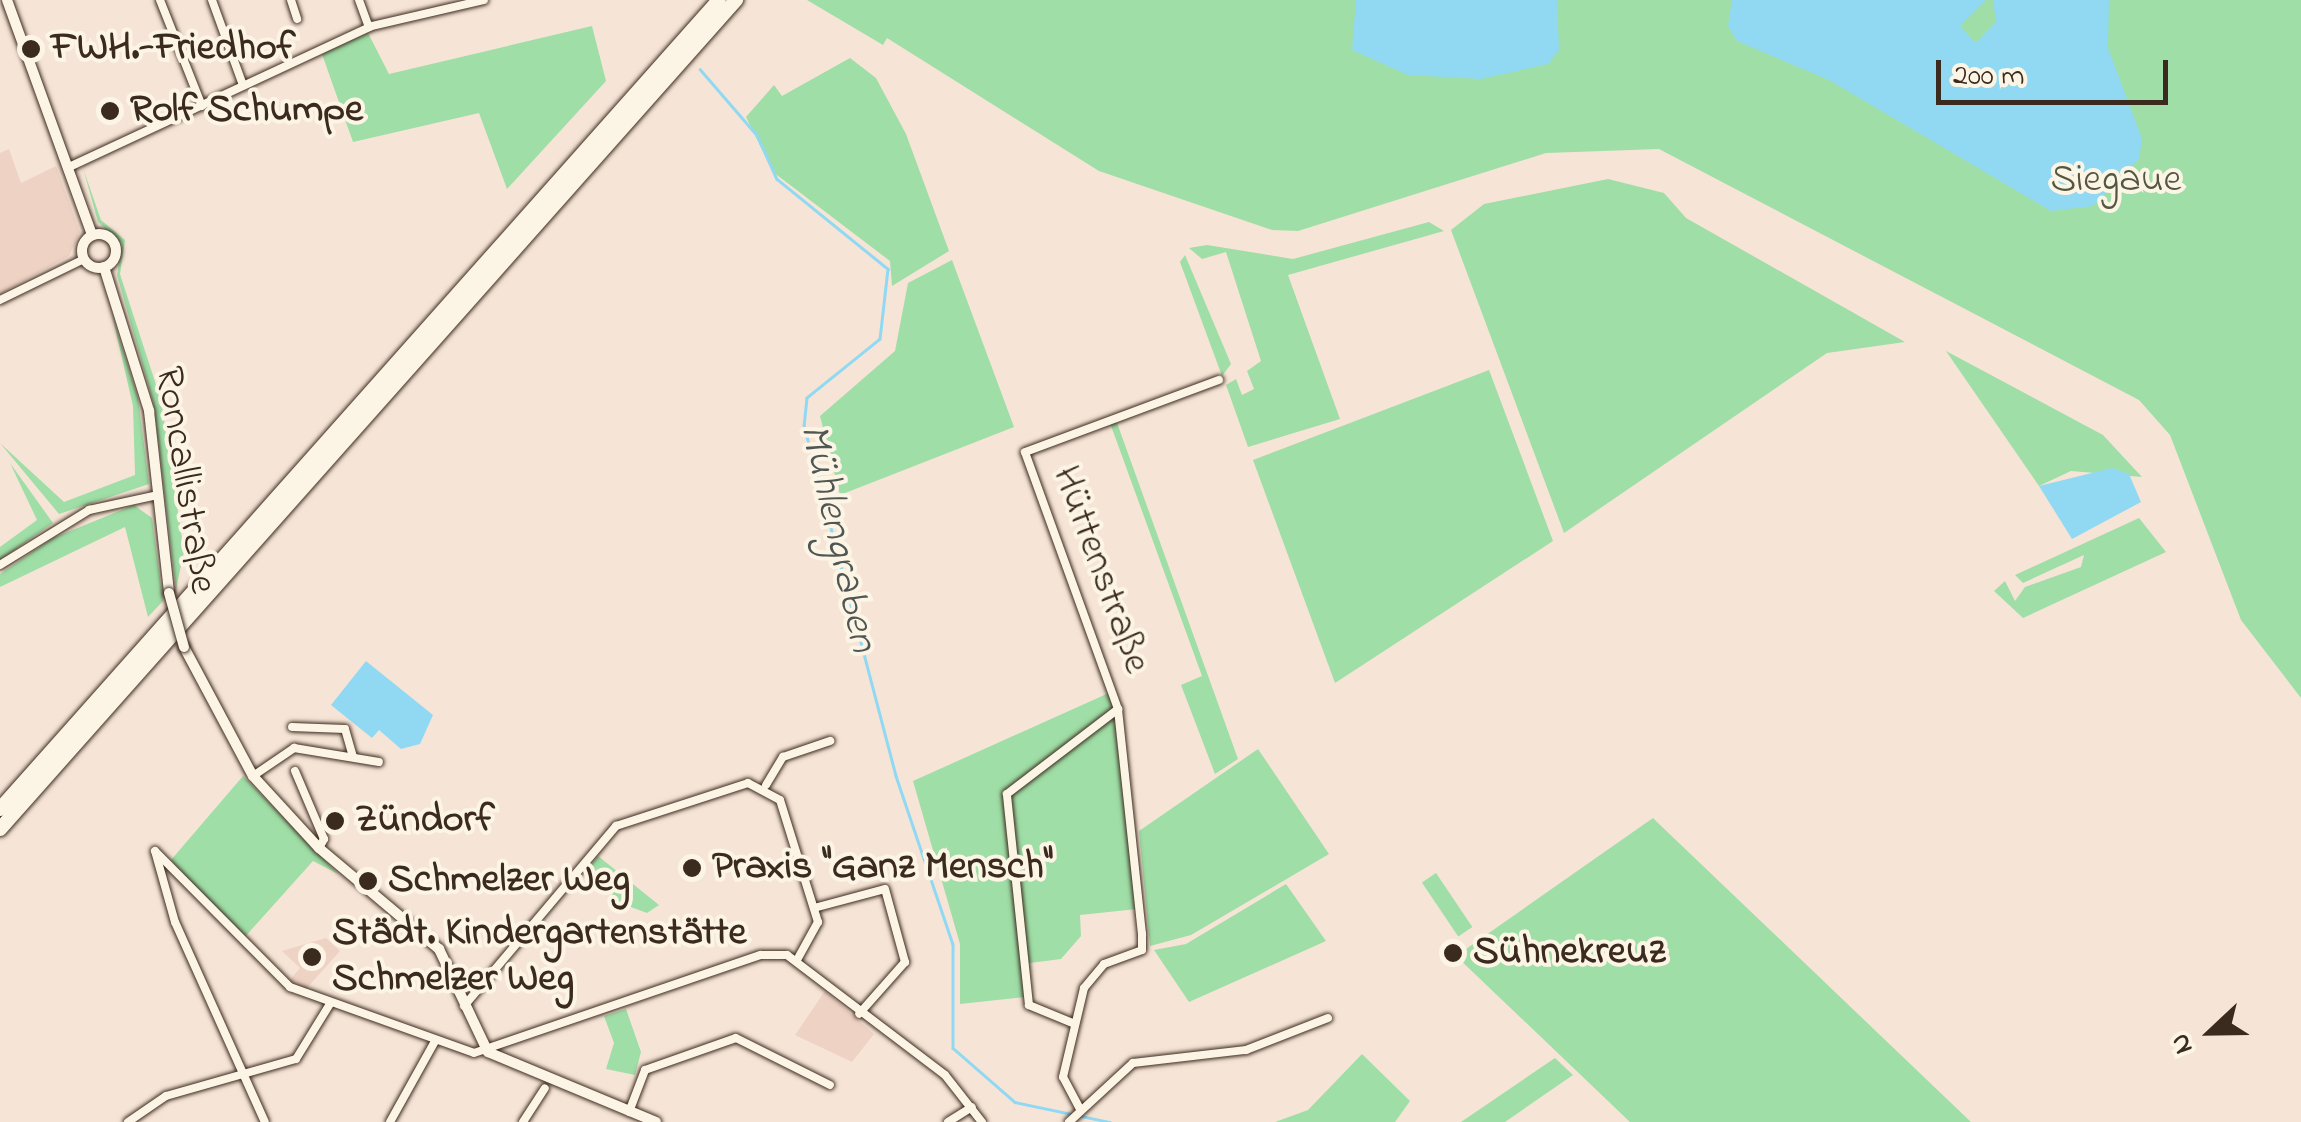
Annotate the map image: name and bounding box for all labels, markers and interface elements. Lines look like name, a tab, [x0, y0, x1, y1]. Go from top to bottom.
place label: FWH.-Friedhof	[51, 25, 295, 73]
marker: FWH.-Friedhof	[20, 38, 42, 60]
scale bar	[1941, 40, 2174, 102]
text: 200 m	[1953, 55, 2025, 99]
place label: Rolf Schumpe	[130, 87, 363, 135]
marker: Rolf Schumpe	[99, 100, 121, 122]
park label: Siegaue	[2050, 157, 2182, 205]
street label: Roncallistraße	[142, 363, 226, 597]
water label: Mühlengraben	[786, 419, 888, 657]
street label: Hüttenstraße	[1040, 460, 1160, 680]
place label: Zündorf	[355, 797, 494, 845]
marker: Zündorf	[324, 810, 346, 832]
place label: Praxis "Ganz Mensch"	[712, 844, 1053, 892]
place label: Schmelzer Weg	[388, 857, 630, 905]
marker: Praxis "Ganz Mensch"	[681, 857, 703, 879]
marker: Schmelzer Weg	[357, 870, 379, 892]
place label: Städt. Kindergartenstätte Schmelzer Weg	[332, 910, 746, 1004]
place label: Sühnekreuz	[1473, 929, 1665, 977]
marker: Sühnekreuz	[1442, 942, 1464, 964]
marker: Städt. Kindergartenstätte Schmelzer Weg	[301, 946, 323, 968]
north arrow	[2161, 982, 2261, 1082]
text: N	[2160, 1027, 2205, 1060]

